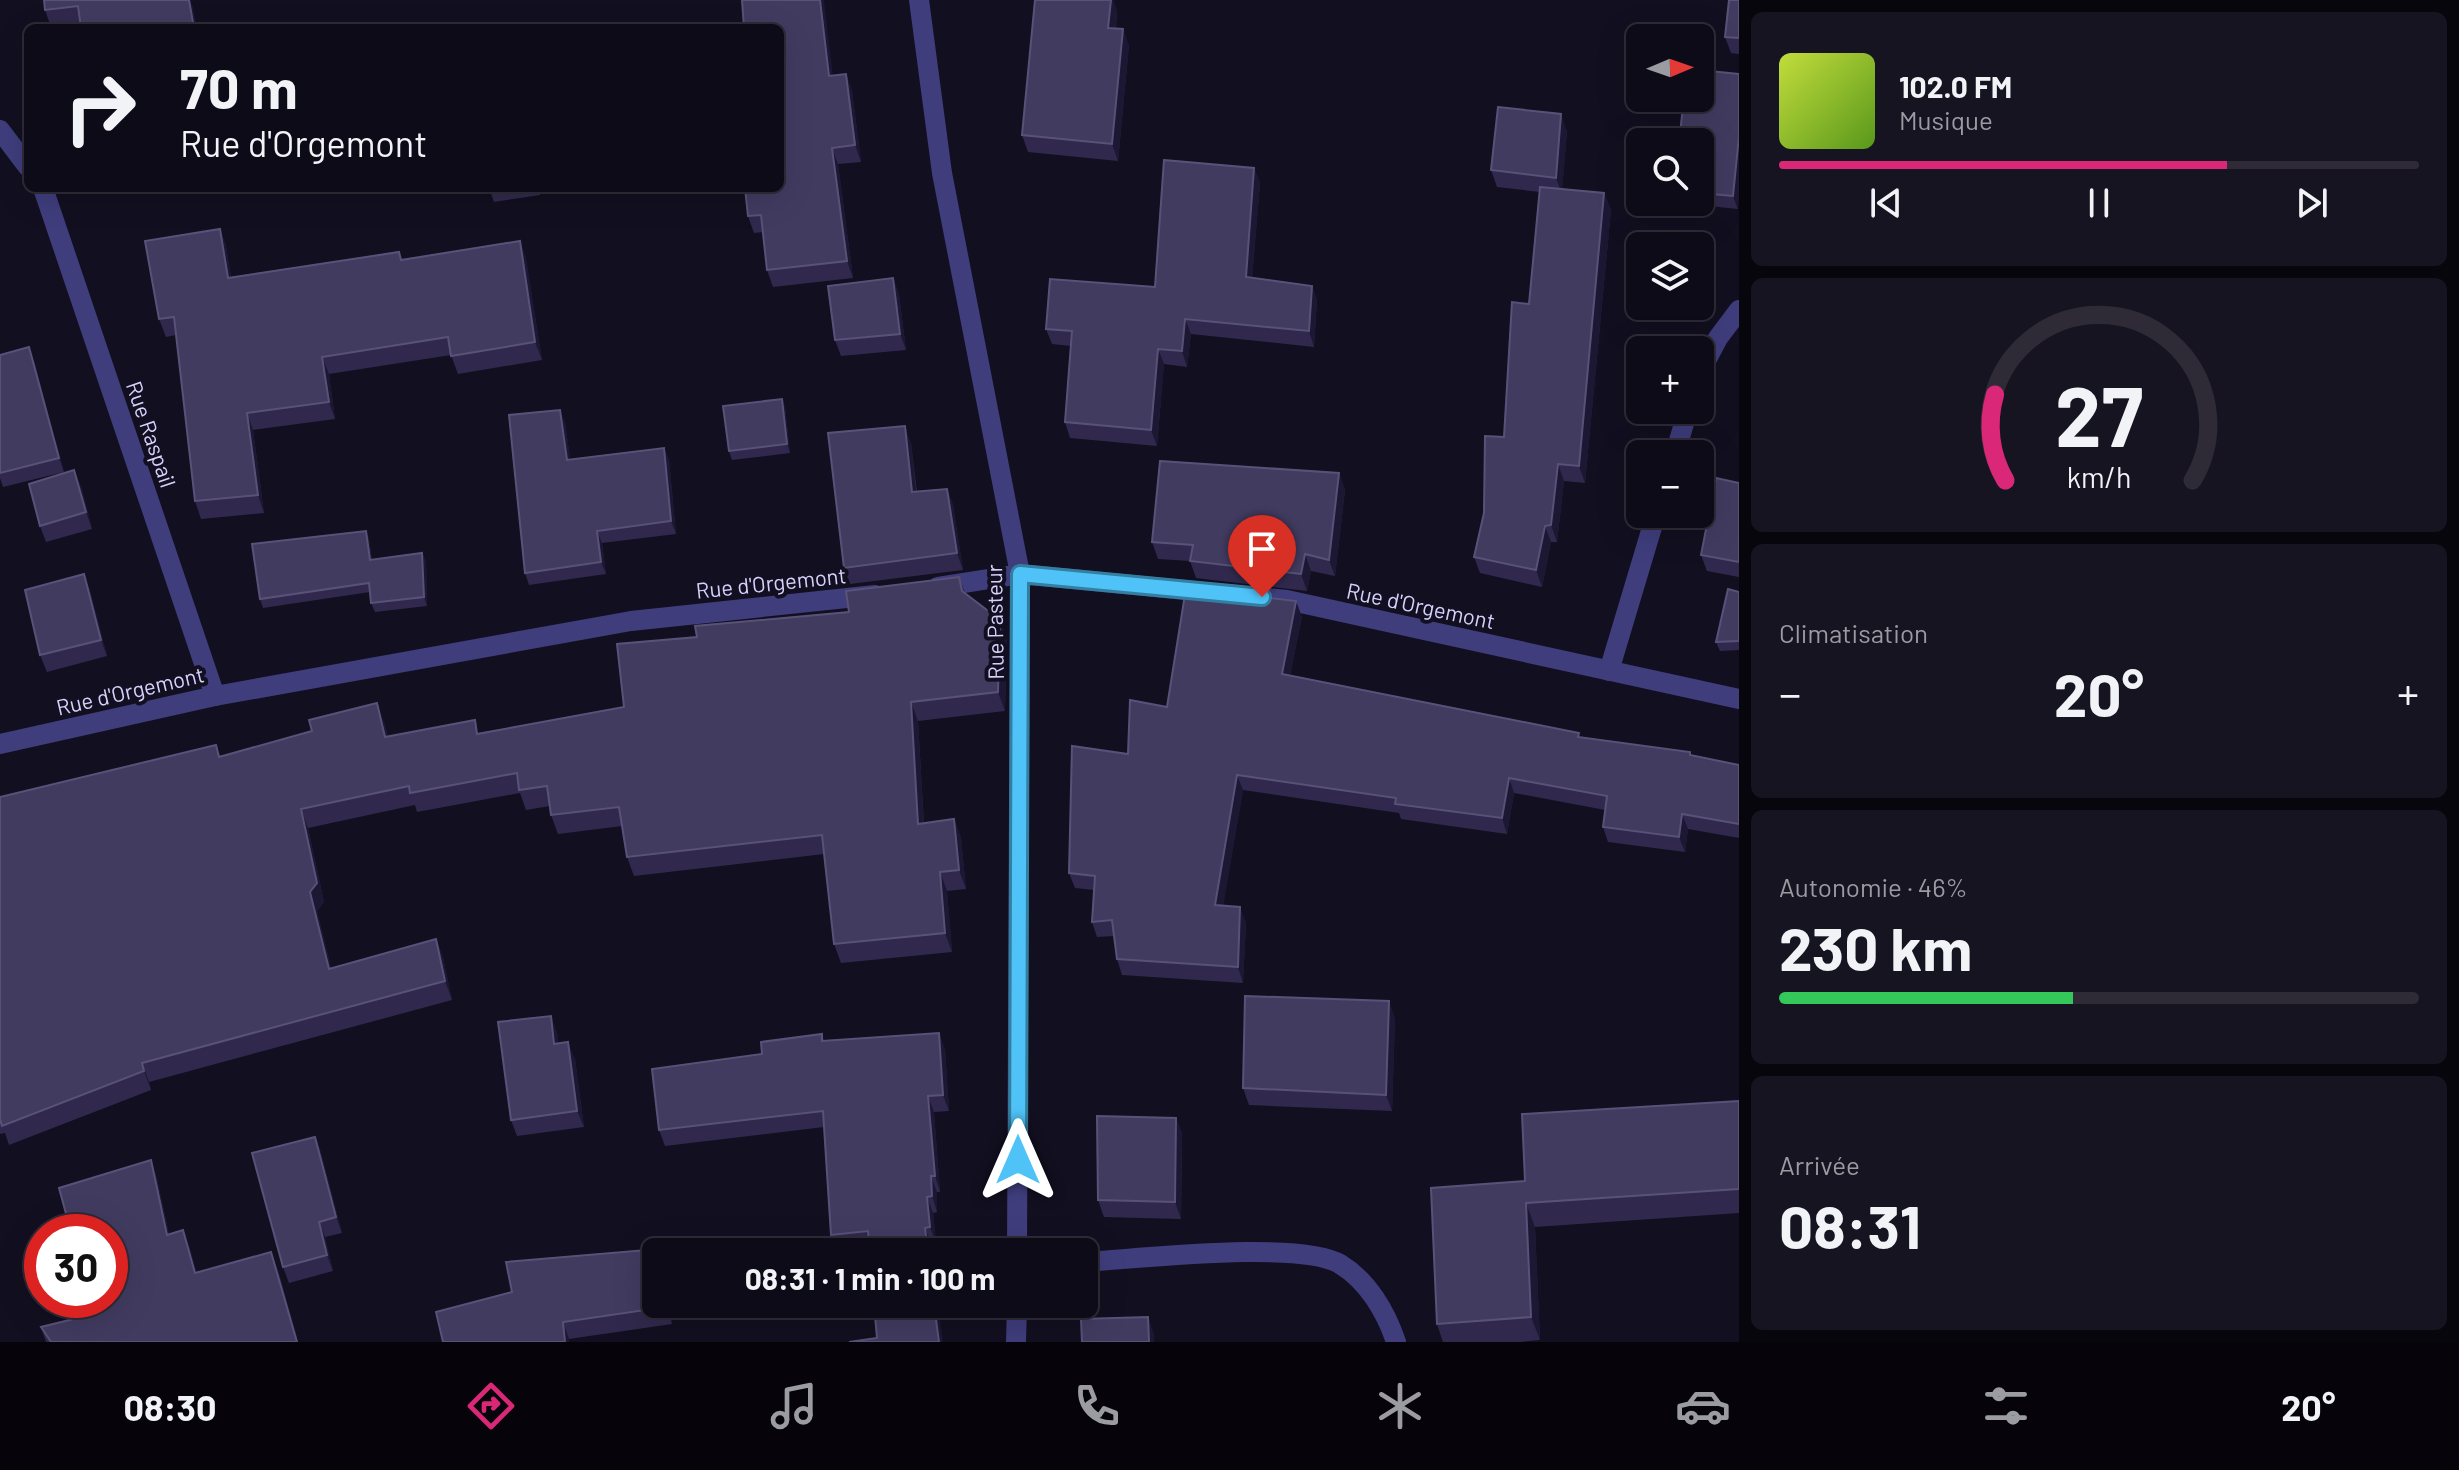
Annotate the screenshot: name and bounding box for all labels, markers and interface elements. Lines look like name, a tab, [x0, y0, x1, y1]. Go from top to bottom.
north arrow	[1626, 24, 1714, 112]
map controls	[1626, 24, 1714, 528]
text: 70 m	[180, 53, 298, 120]
icon: right	[48, 56, 152, 160]
text: 102.0 FM	[1899, 68, 2012, 104]
text: Musique	[1899, 104, 1993, 135]
text: Rue d'Orgemont	[180, 121, 427, 164]
button: search	[1626, 128, 1714, 216]
icon: previous	[1864, 181, 1908, 225]
icon: pause	[2077, 181, 2121, 225]
icon: next	[2290, 181, 2334, 225]
button: layers	[1626, 232, 1714, 320]
button: +	[1626, 336, 1714, 424]
text: 27	[2055, 364, 2143, 464]
street label: Rue Raspail	[122, 377, 182, 491]
button: −	[1626, 440, 1714, 528]
text: km/h	[2067, 459, 2131, 494]
pin	[1228, 515, 1296, 597]
icon: arrive	[1240, 527, 1284, 571]
street label: Rue d'Orgemont	[694, 561, 848, 603]
street label: Rue Pasteur	[980, 564, 1008, 680]
street label: Rue d'Orgemont	[1344, 577, 1498, 633]
text: Climatisation	[1779, 617, 1928, 648]
text: 20°	[2054, 657, 2144, 729]
street label: Rue d'Orgemont	[53, 660, 207, 720]
text: −	[1779, 666, 1801, 719]
text: +	[2397, 666, 2419, 719]
text: Autonomie · 46%	[1779, 871, 1968, 902]
text: 230 km	[1779, 911, 1972, 983]
position arrow	[976, 1118, 1060, 1202]
text: Arrivée	[1779, 1149, 1860, 1180]
text: 08:31	[1779, 1189, 1921, 1261]
speed limit sign: 30	[24, 1214, 128, 1318]
text: 08:31 · 1 min · 100 m	[745, 1260, 995, 1296]
icon: directions	[463, 1378, 519, 1434]
icon: music	[766, 1378, 822, 1434]
icon: phone	[1069, 1378, 1125, 1434]
icon: climate	[1372, 1378, 1428, 1434]
icon: car	[1675, 1378, 1731, 1434]
icon: filters	[1978, 1378, 2034, 1434]
text: 08:30	[123, 1385, 217, 1428]
text: 20°	[2281, 1385, 2335, 1428]

